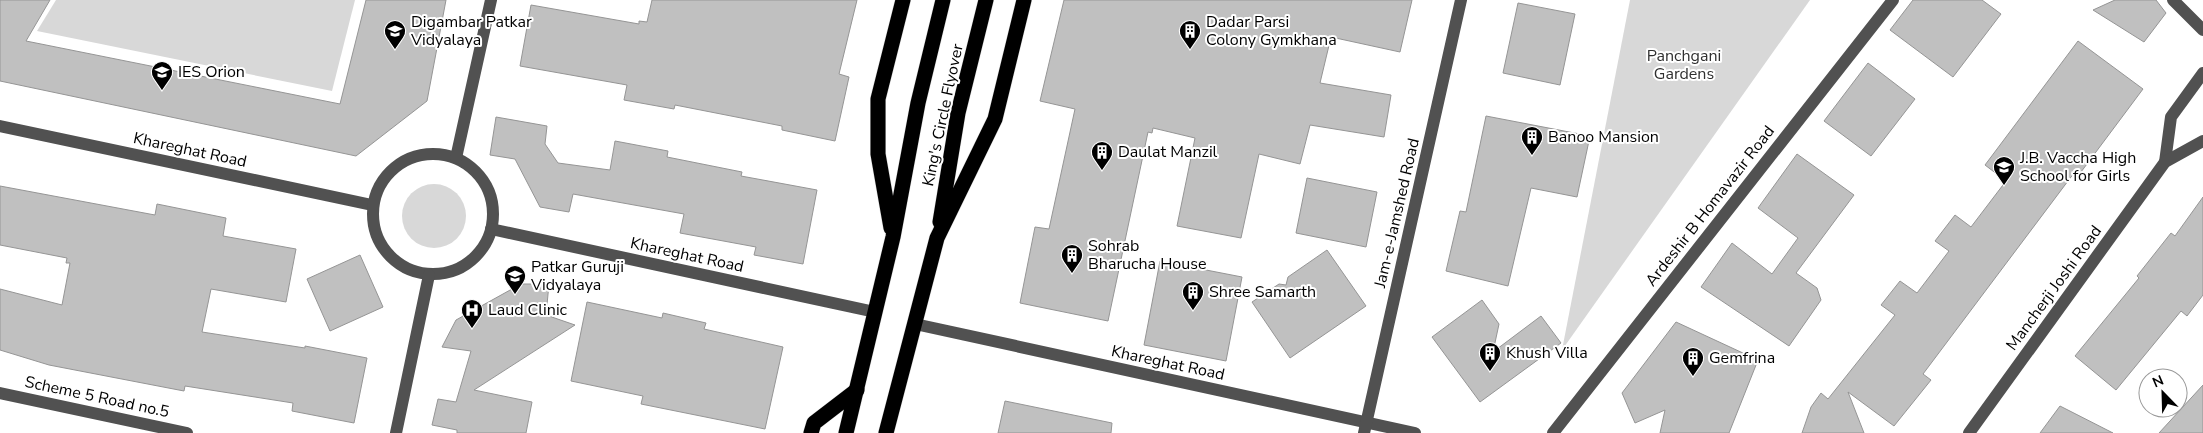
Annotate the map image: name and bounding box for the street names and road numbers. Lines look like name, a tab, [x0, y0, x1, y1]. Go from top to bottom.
street label: King's Circle Flyover	[917, 42, 969, 188]
street label: Ardeshir B Homavazir Road	[1640, 121, 1780, 291]
street label: Khareghat Road	[131, 127, 249, 173]
street label: Jam-e-Jamshed Road	[1369, 136, 1425, 291]
street label: Mancherji Joshi Road	[2001, 221, 2107, 355]
street label: Khareghat Road	[628, 232, 746, 278]
street label: Khareghat Road	[1109, 340, 1227, 386]
street label: Scheme 5 Road no.5	[23, 371, 171, 423]

